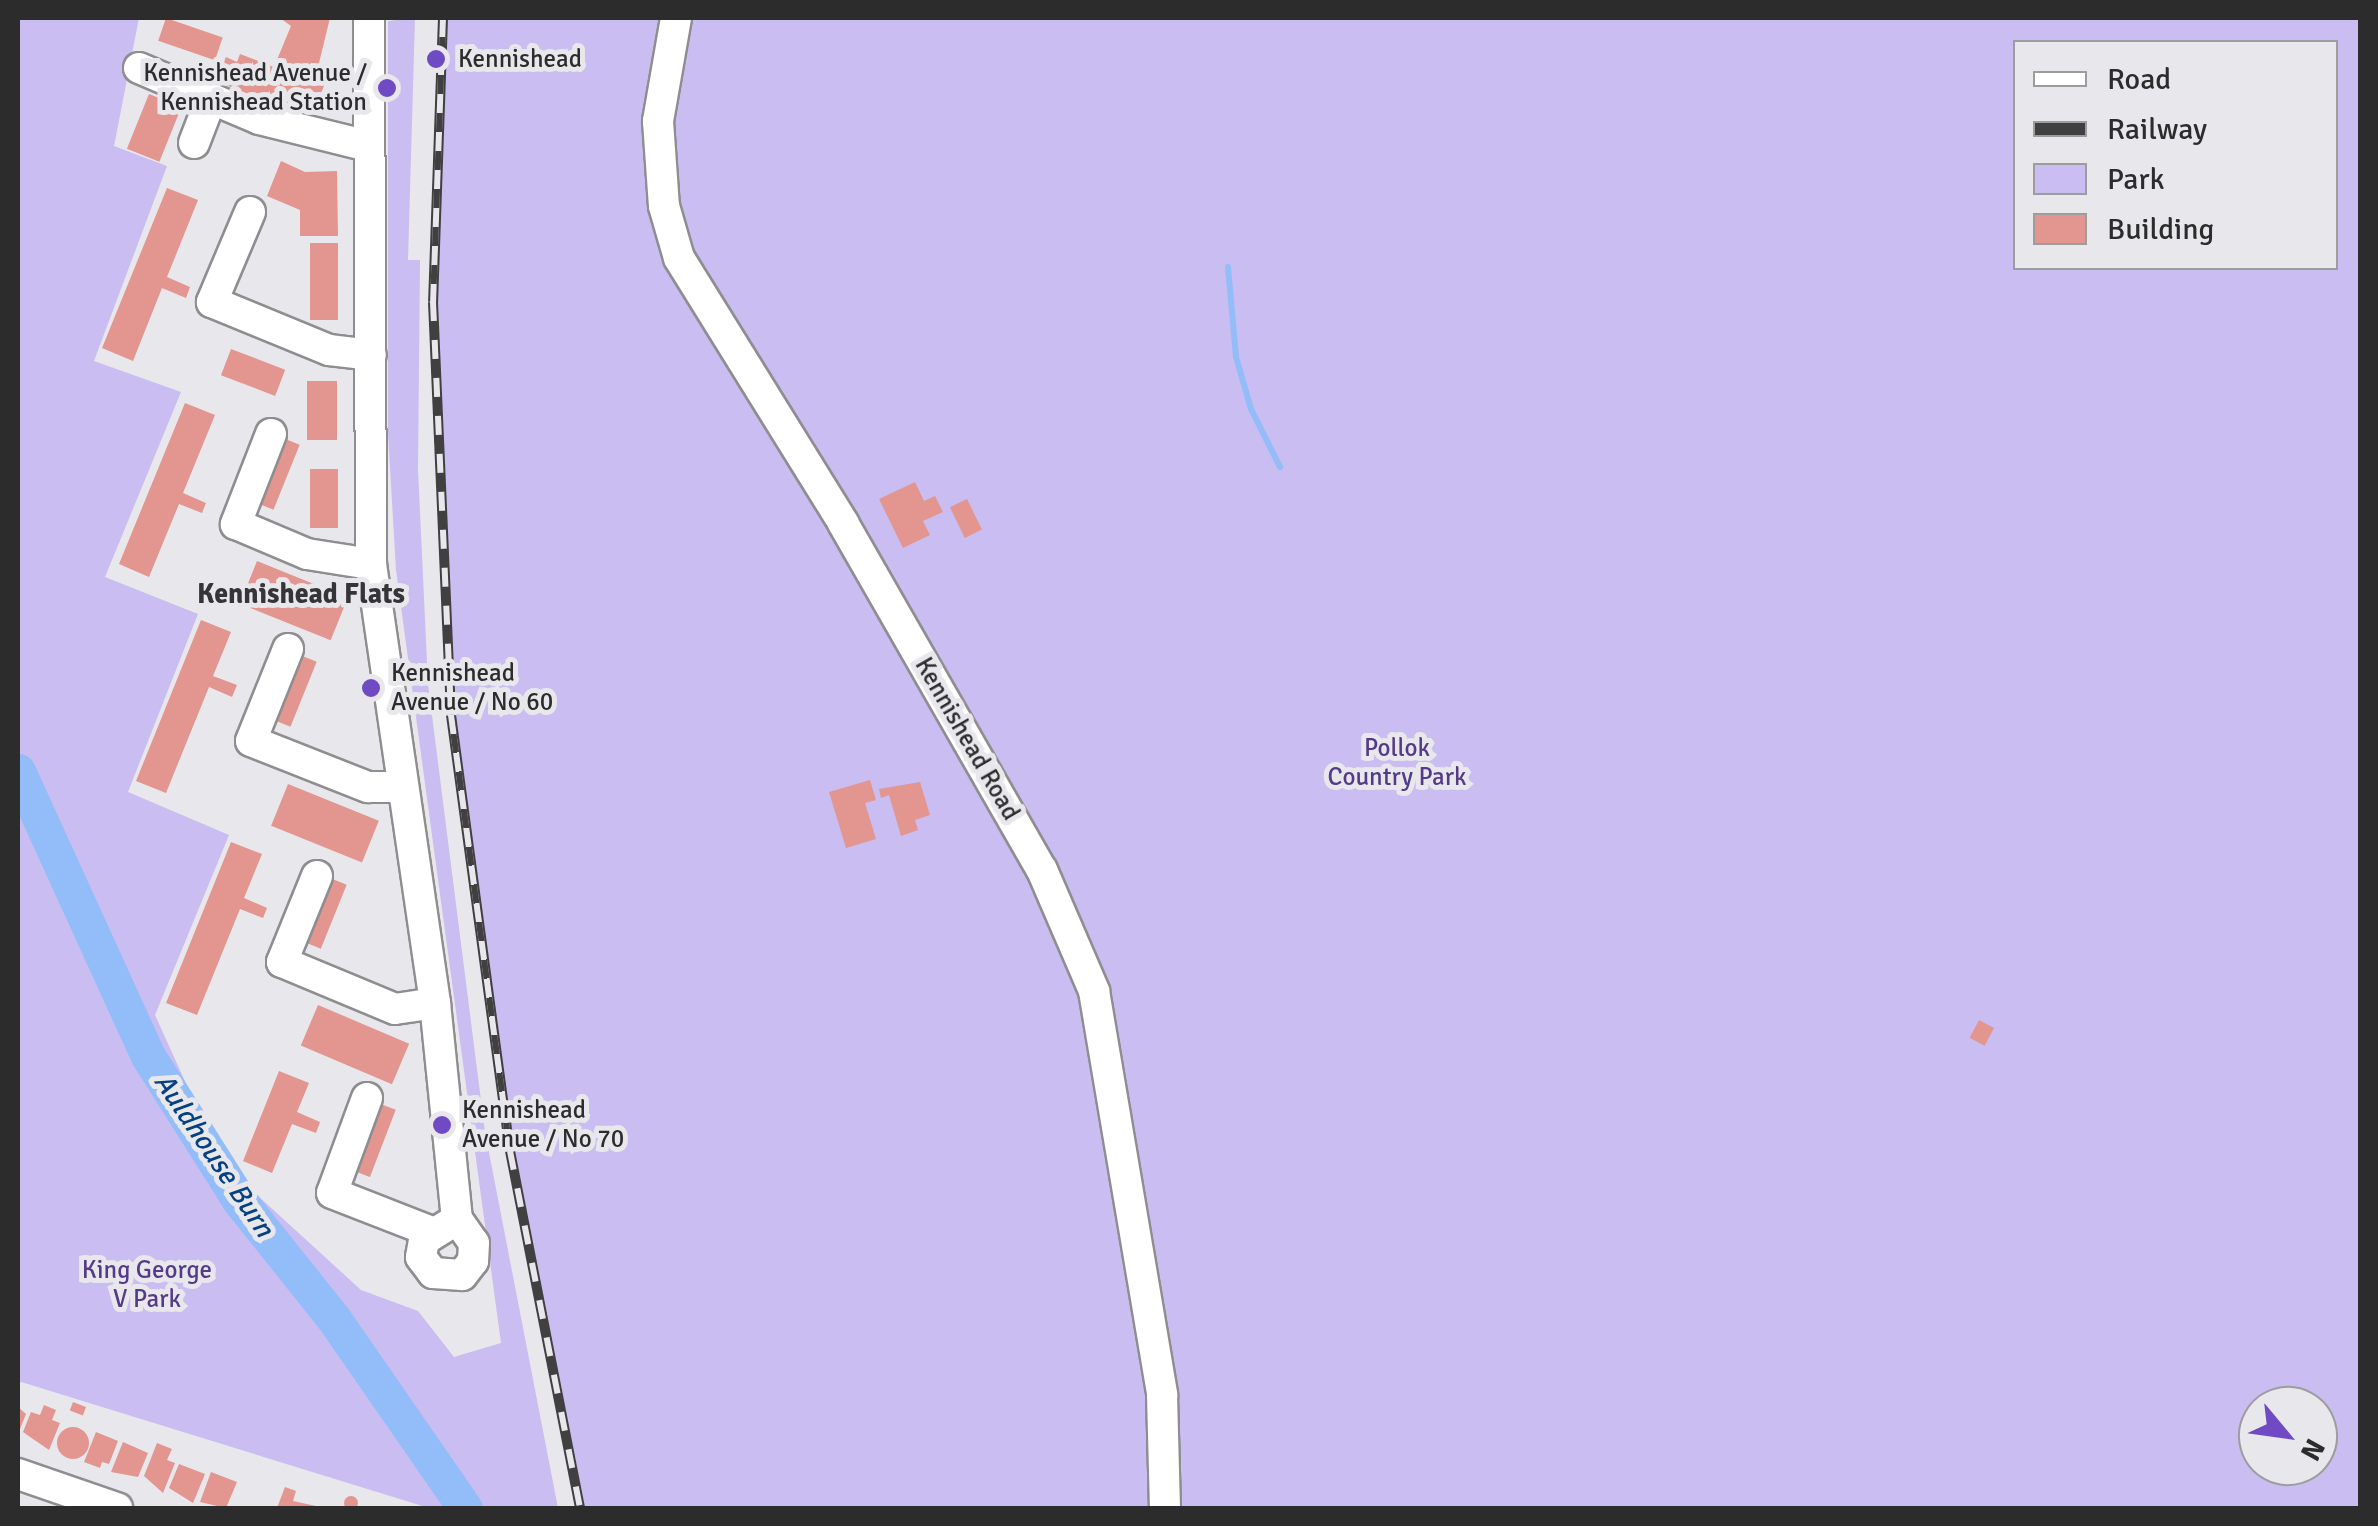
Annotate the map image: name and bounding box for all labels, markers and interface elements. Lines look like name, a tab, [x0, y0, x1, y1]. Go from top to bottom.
legend	[2013, 40, 2338, 270]
place label: Kennishead	[458, 44, 582, 74]
marker: Kennishead	[423, 46, 449, 72]
place label: Kennishead Avenue / Kennishead Station	[143, 59, 367, 118]
text: Road	[2107, 61, 2171, 98]
marker: Kennishead Avenue / Kennishead Station	[376, 77, 398, 99]
text: Railway	[2107, 111, 2207, 148]
text: Park	[2107, 161, 2165, 198]
text: Building	[2107, 211, 2214, 248]
district label: Kennishead Flats	[197, 577, 405, 611]
street label: Kennishead Road	[908, 652, 1026, 826]
place label: Kennishead Avenue / No 60	[391, 659, 553, 718]
marker: Kennishead Avenue / No 60	[360, 677, 382, 699]
park label: Pollok Country Park	[1327, 734, 1467, 793]
water label: Auldhouse Burn	[147, 1067, 281, 1243]
place label: Kennishead Avenue / No 70	[462, 1096, 624, 1155]
marker: Kennishead Avenue / No 70	[431, 1114, 453, 1136]
park label: King George V Park	[82, 1256, 212, 1315]
north arrow	[2238, 1386, 2338, 1486]
text: N	[2293, 1433, 2332, 1466]

